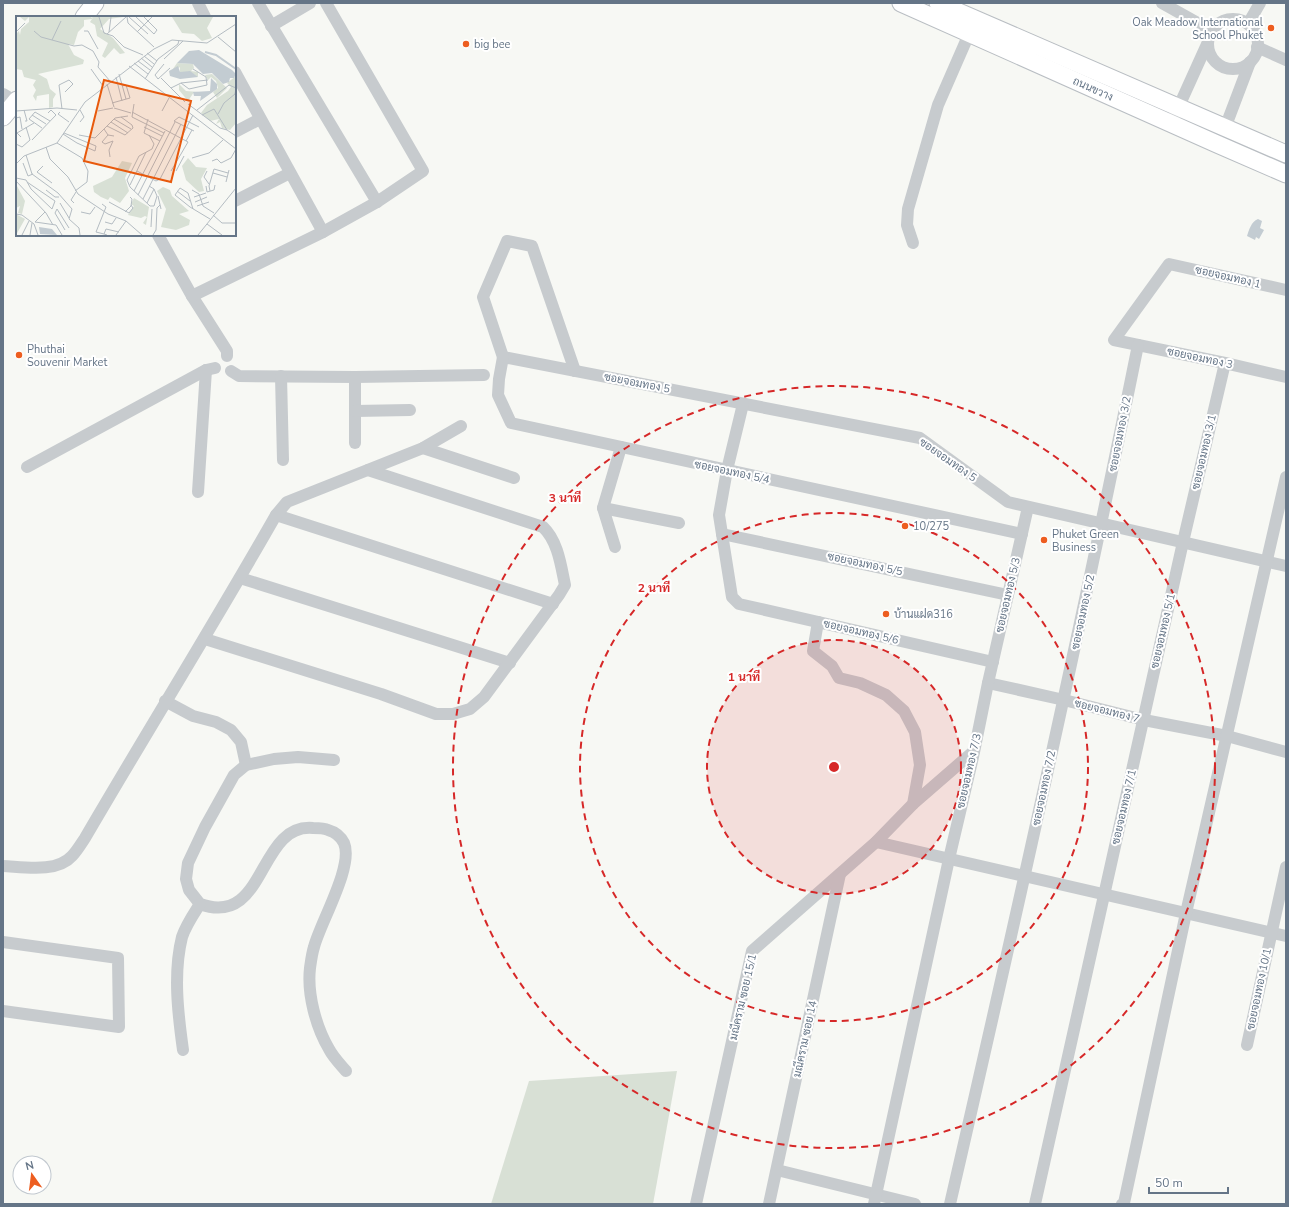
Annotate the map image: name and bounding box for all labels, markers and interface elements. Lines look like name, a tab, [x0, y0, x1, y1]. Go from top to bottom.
place label: Oak Meadow International School Phuket	[1132, 15, 1264, 43]
inset map	[16, 16, 236, 236]
marker: Oak Meadow International School Phuket	[1266, 23, 1276, 33]
place label: big bee	[474, 37, 511, 52]
marker: big bee	[461, 39, 471, 49]
street label: ถนนขวาง	[1070, 73, 1116, 105]
street label: ซอยจอมทอง 1	[1194, 262, 1262, 292]
place label: Phuthai Souvenir Market	[27, 342, 107, 370]
street label: ซอยจอมทอง 3	[1166, 344, 1234, 372]
marker: Phuthai Souvenir Market	[14, 350, 24, 360]
street label: ซอยจอมทอง 5	[603, 369, 672, 397]
street label: ซอยจอมทอง 3/2	[1105, 395, 1135, 473]
street label: ซอยจอมทอง 3/1	[1188, 413, 1220, 491]
street label: ซอยจอมทอง 5	[916, 435, 980, 486]
street label: ซอยจอมทอง 5/4	[693, 457, 771, 487]
text: 3 นาที	[549, 490, 581, 506]
place label: 10/275	[913, 519, 950, 534]
marker: 10/275	[900, 521, 910, 531]
place label: Phuket Green Business	[1052, 527, 1119, 555]
marker: Phuket Green Business	[1039, 535, 1049, 545]
street label: ซอยจอมทอง 5/5	[826, 549, 904, 579]
street label: ซอยจอมทอง 5/3	[992, 556, 1024, 634]
street label: ซอยจอมทอง 5/2	[1068, 573, 1098, 651]
text: 2 นาที	[638, 580, 670, 596]
street label: ซอยจอมทอง 5/1	[1147, 592, 1179, 670]
place label: บ้านแฝด316	[894, 607, 953, 622]
marker: บ้านแฝด316	[881, 609, 891, 619]
street label: ซอยจอมทอง 5/6	[822, 616, 900, 648]
text: 1 นาที	[728, 669, 760, 685]
street label: ซอยจอมทอง 7	[1073, 696, 1141, 726]
street label: ซอยจอมทอง 7/3	[953, 732, 985, 810]
street label: ซอยจอมทอง 7/2	[1029, 749, 1059, 827]
centre of rings	[827, 760, 841, 774]
street label: ซอยจอมทอง 7/1	[1108, 768, 1140, 846]
street label: ซอยจอมทอง 10/1	[1243, 947, 1275, 1031]
street label: มณีคราม ซอย 15/1	[725, 952, 760, 1042]
street label: มณีคราม ซอย 14	[789, 999, 821, 1079]
north arrow	[12, 1155, 52, 1195]
text: N	[24, 1158, 36, 1174]
scale bar	[1149, 1169, 1228, 1195]
text: 50 m	[1155, 1175, 1183, 1191]

